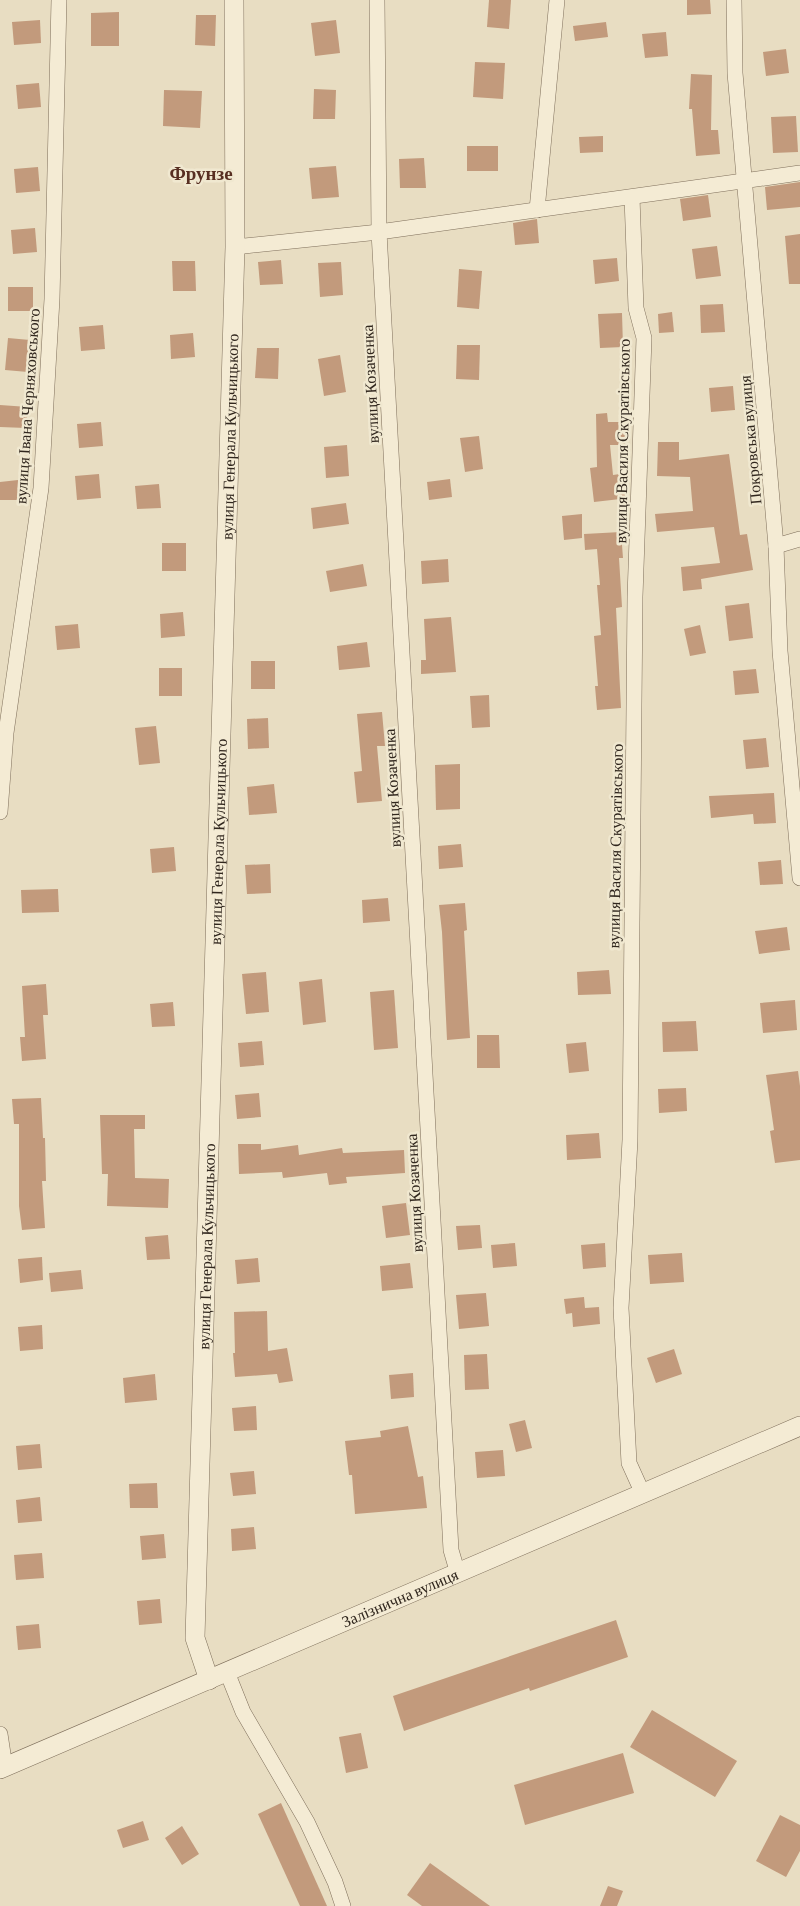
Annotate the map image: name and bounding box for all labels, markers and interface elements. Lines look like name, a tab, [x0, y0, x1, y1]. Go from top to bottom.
district label: Фрунзе	[169, 163, 233, 184]
street label: вулиця Івана Черняховського	[12, 308, 44, 504]
street label: вулиця Козаченка	[359, 324, 383, 444]
street label: вулиця Генерала Кульчицького	[219, 333, 242, 540]
street label: вулиця Василя Скуратівського	[612, 338, 634, 544]
street label: Покровська вулиця	[736, 374, 766, 505]
street label: вулиця Козаченка	[381, 728, 405, 848]
street label: вулиця Генерала Кульчицького	[207, 738, 230, 945]
street label: вулиця Василя Скуратівського	[605, 743, 627, 949]
street label: вулиця Козаченка	[403, 1133, 427, 1253]
street label: вулиця Генерала Кульчицького	[195, 1143, 218, 1350]
street label: Залізнична вулиця	[339, 1565, 461, 1630]

